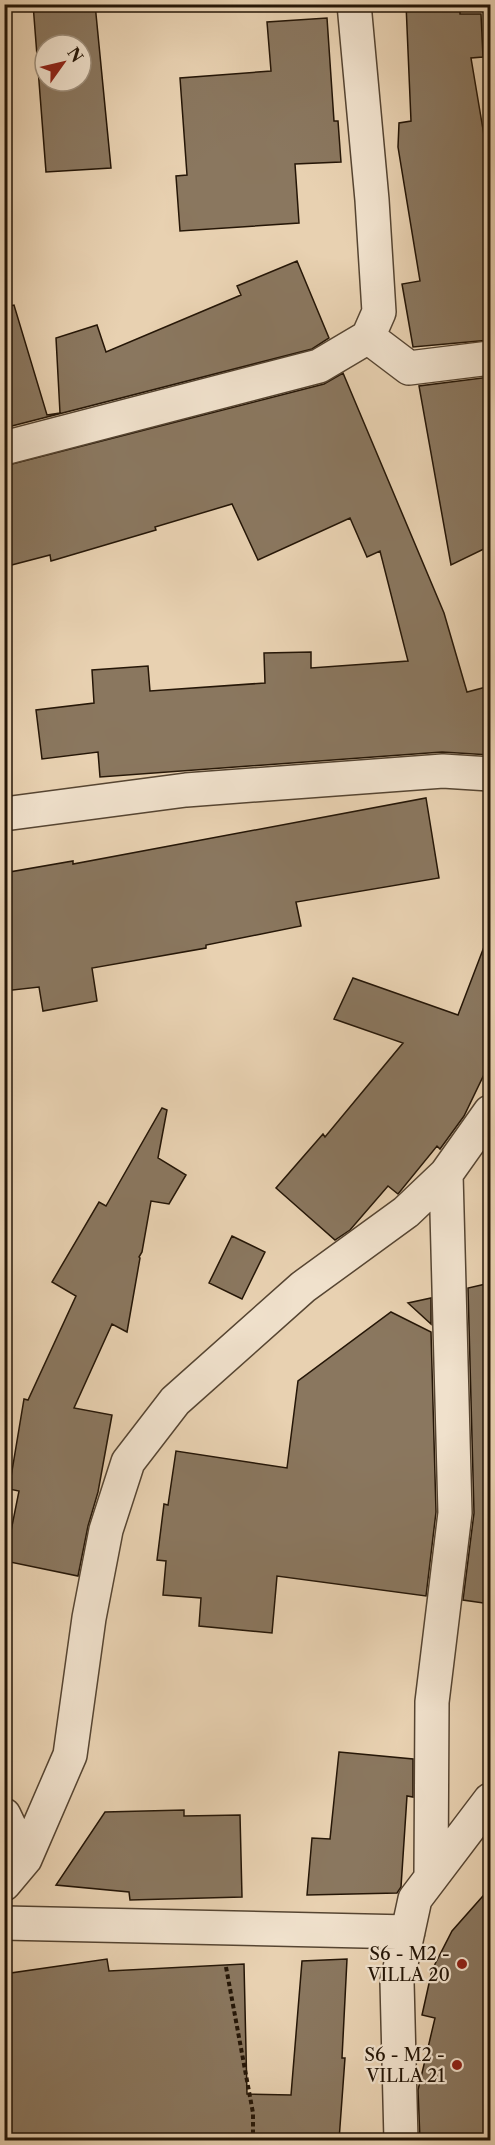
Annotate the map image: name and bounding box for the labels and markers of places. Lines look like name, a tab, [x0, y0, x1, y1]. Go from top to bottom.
place label: S6 - M2 - VILLA 20	[366, 1943, 450, 1986]
marker: S6 - M2 - VILLA 20	[455, 1957, 469, 1971]
place label: S6 - M2 - VILLA 21	[364, 2044, 445, 2087]
marker: S6 - M2 - VILLA 21	[450, 2058, 464, 2072]

